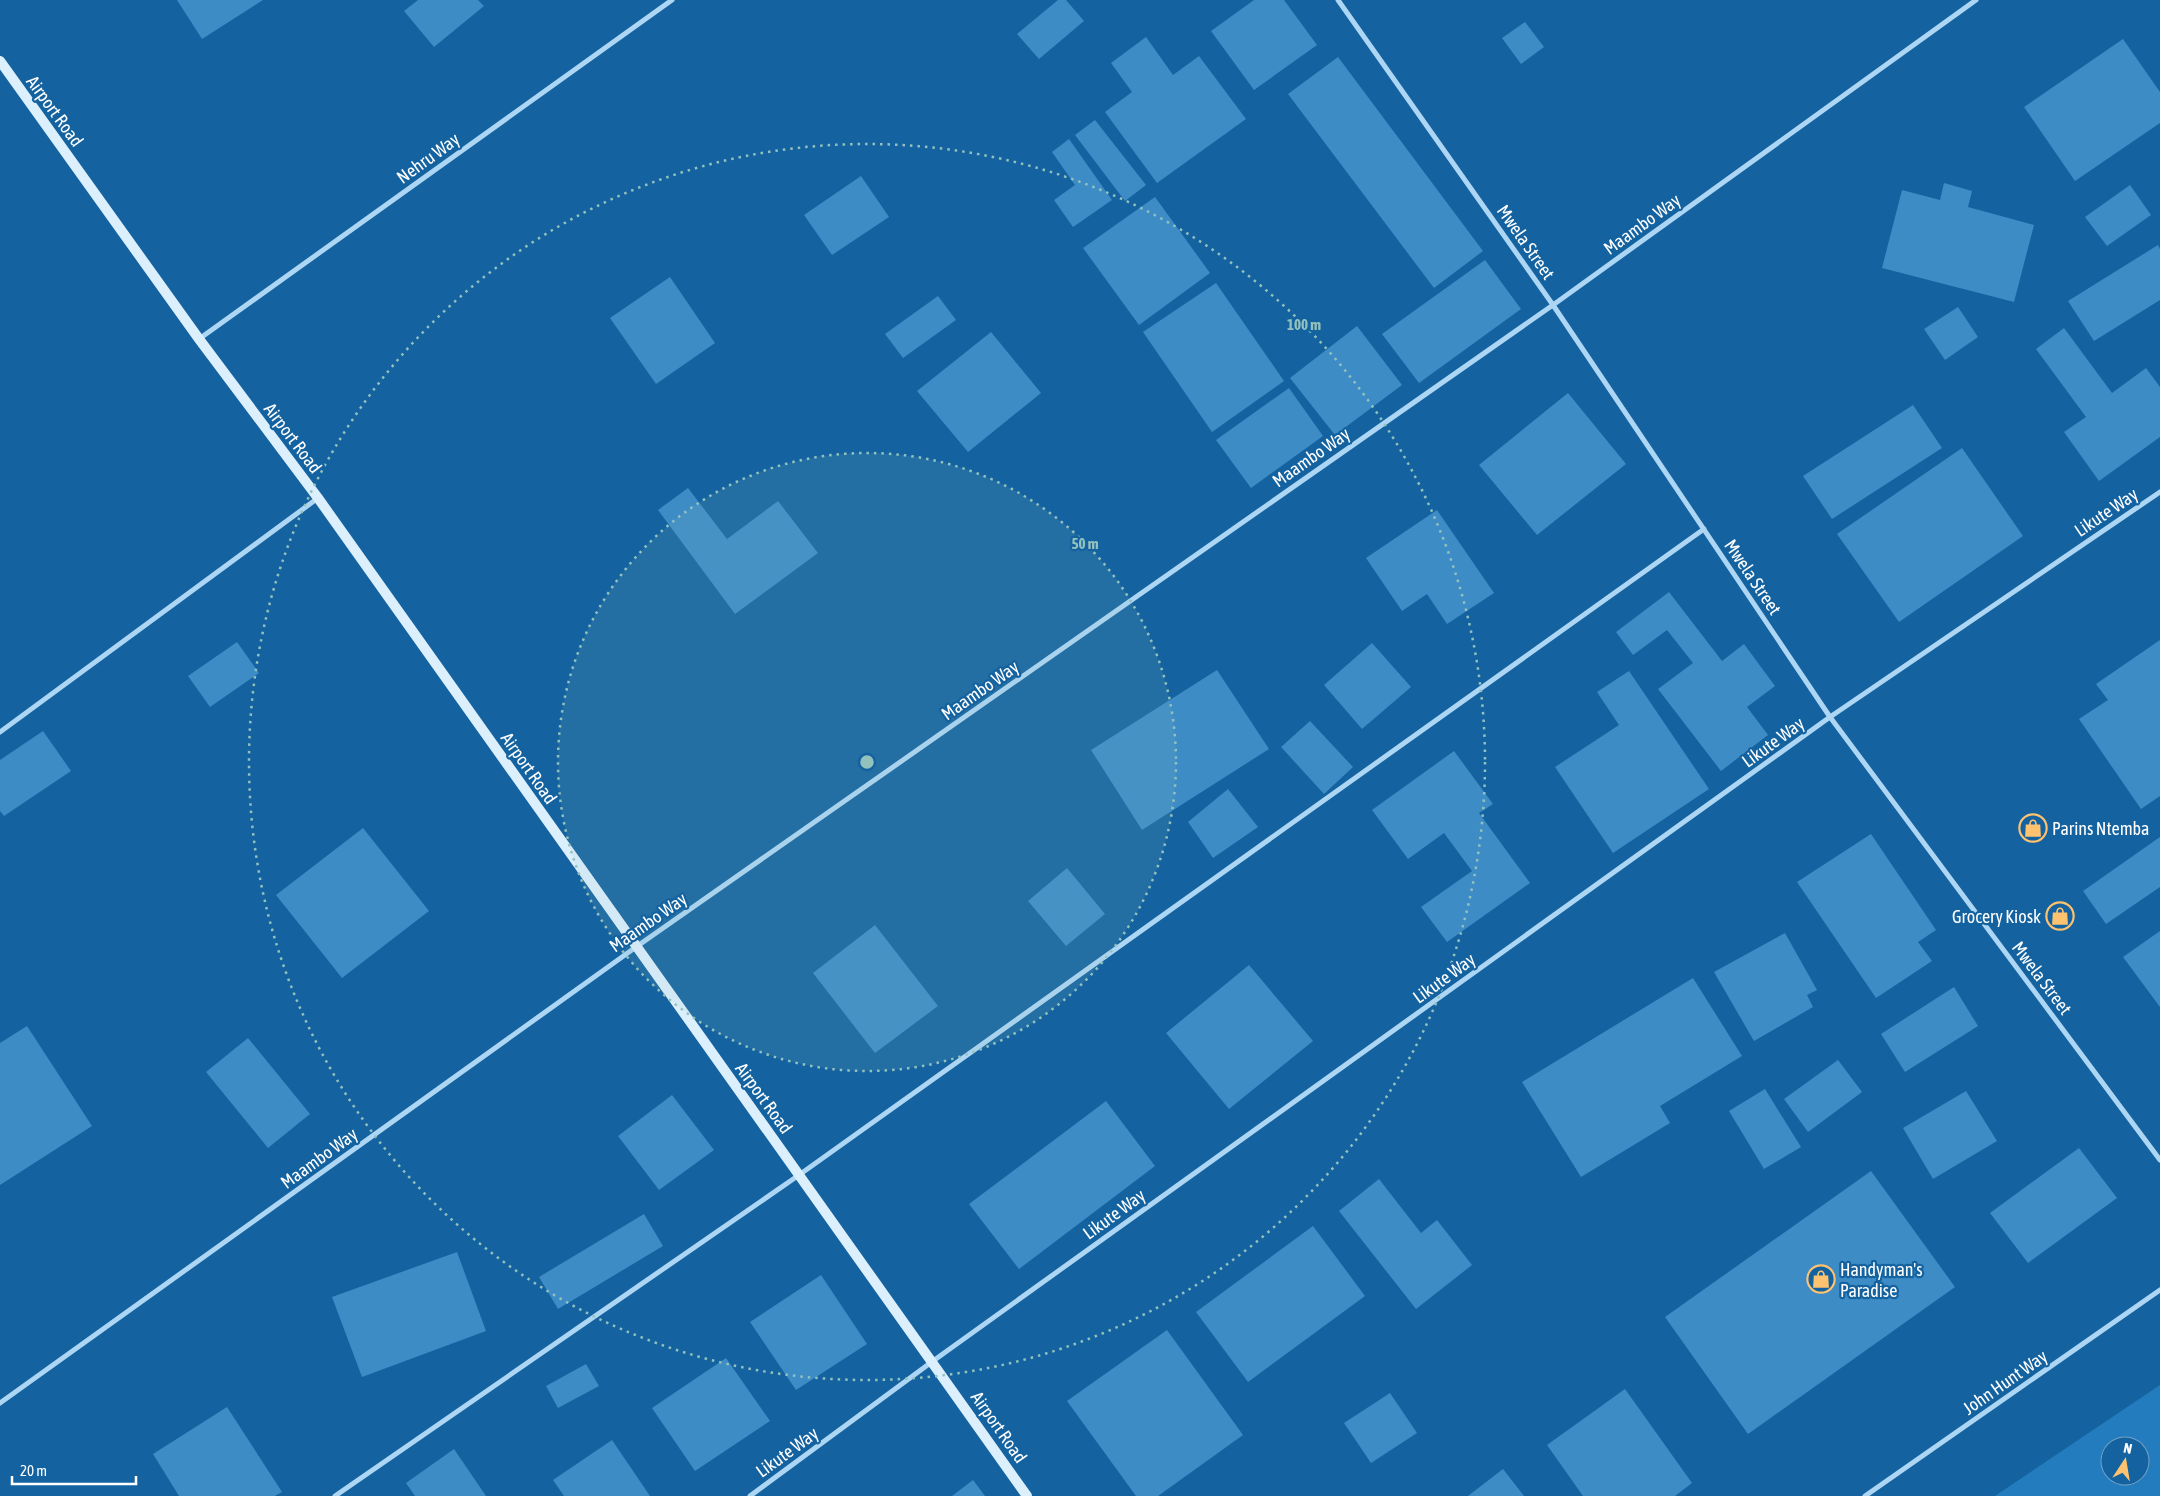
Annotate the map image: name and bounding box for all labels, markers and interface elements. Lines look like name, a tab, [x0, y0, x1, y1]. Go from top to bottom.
street label: Airport Road	[22, 71, 88, 151]
street label: Nehru Way	[393, 128, 463, 188]
street label: Maambo Way	[1600, 189, 1684, 259]
street label: Mwela Street	[1493, 201, 1559, 283]
text: 100 m	[1287, 316, 1321, 333]
street label: Airport Road	[260, 399, 326, 477]
street label: Maambo Way	[1268, 423, 1354, 491]
street label: Likute Way	[2070, 483, 2142, 541]
text: 50 m	[1072, 535, 1099, 552]
street label: Mwela Street	[1720, 536, 1786, 618]
street label: Maambo Way	[937, 656, 1023, 724]
street label: Likute Way	[1738, 712, 1808, 772]
street label: Airport Road	[497, 728, 561, 808]
centre of rings	[858, 753, 876, 771]
shop icon: Parins Ntemba	[2018, 813, 2048, 843]
place label: Parins Ntemba	[2052, 818, 2150, 839]
street label: Maambo Way	[605, 888, 691, 956]
shop icon: Grocery Kiosk	[2045, 901, 2075, 931]
place label: Grocery Kiosk	[1952, 906, 2041, 927]
street label: Mwela Street	[2008, 937, 2076, 1019]
street label: Likute Way	[1409, 948, 1479, 1008]
street label: Airport Road	[731, 1058, 797, 1138]
street label: Maambo Way	[277, 1123, 361, 1193]
street label: Likute Way	[1079, 1184, 1149, 1244]
place label: Handyman's Paradise	[1840, 1259, 1923, 1301]
shop icon: Handyman's Paradise	[1806, 1264, 1836, 1294]
street label: John Hunt Way	[1959, 1345, 2051, 1419]
street label: Airport Road	[967, 1387, 1031, 1467]
street label: Likute Way	[752, 1422, 822, 1482]
north arrow	[2100, 1436, 2150, 1486]
text: N	[2122, 1440, 2133, 1457]
scale bar	[12, 1454, 136, 1486]
text: 20 m	[20, 1462, 47, 1479]

